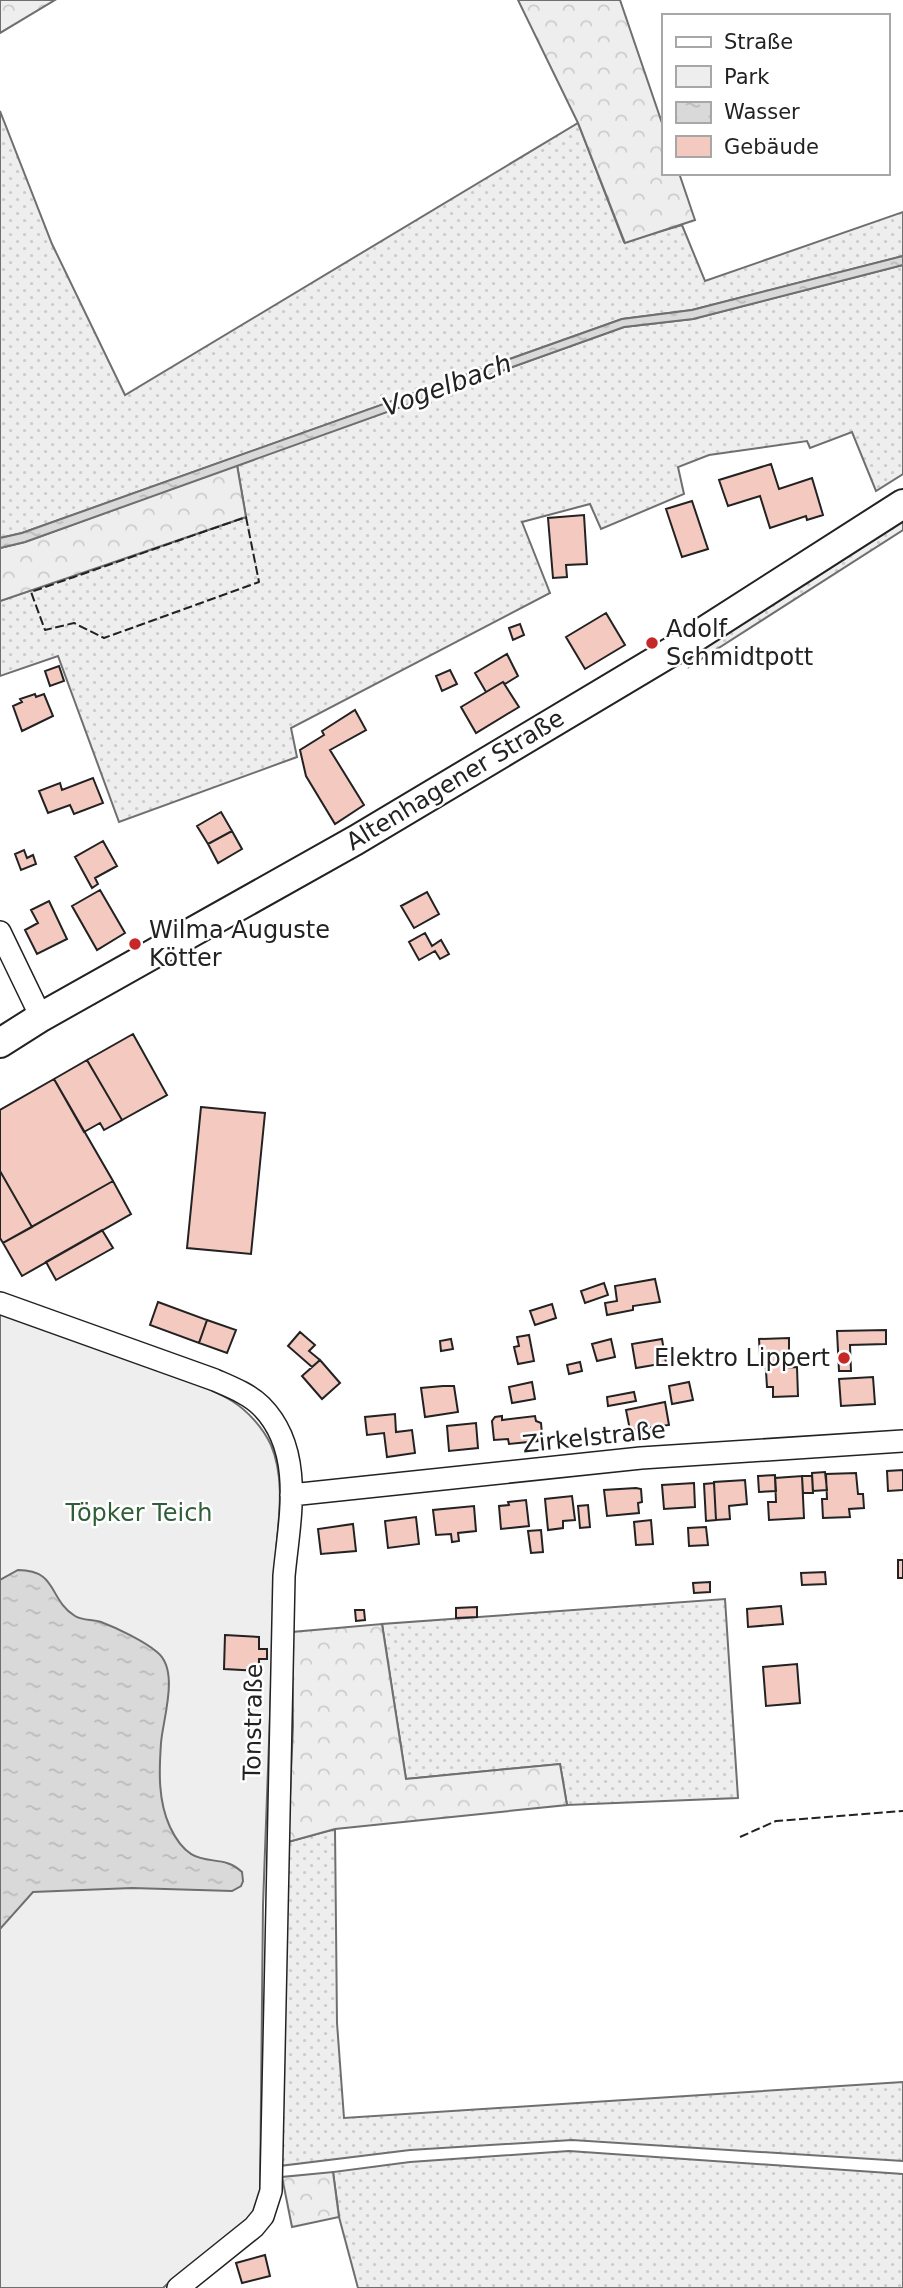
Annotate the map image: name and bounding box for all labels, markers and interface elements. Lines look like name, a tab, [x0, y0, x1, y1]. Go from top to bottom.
legend	[662, 14, 889, 175]
text: Straße	[724, 30, 793, 54]
text: Park	[724, 65, 770, 89]
text: Wasser	[724, 100, 800, 124]
text: Gebäude	[724, 135, 819, 159]
water label: Vogelbach	[378, 348, 516, 422]
place label: Adolf Schmidtpott	[666, 615, 813, 671]
marker: Adolf Schmidtpott	[644, 635, 660, 651]
street label: Altenhagener Straße	[341, 704, 569, 856]
place label: Wilma Auguste Kötter	[149, 916, 330, 972]
marker: Wilma Auguste Kötter	[127, 936, 143, 952]
place label: Elektro Lippert	[654, 1344, 830, 1372]
marker: Elektro Lippert	[836, 1350, 852, 1366]
street label: Zirkelstraße	[521, 1416, 667, 1458]
park label: Töpker Teich	[64, 1499, 213, 1527]
street label: Tonstraße	[238, 1663, 268, 1782]

